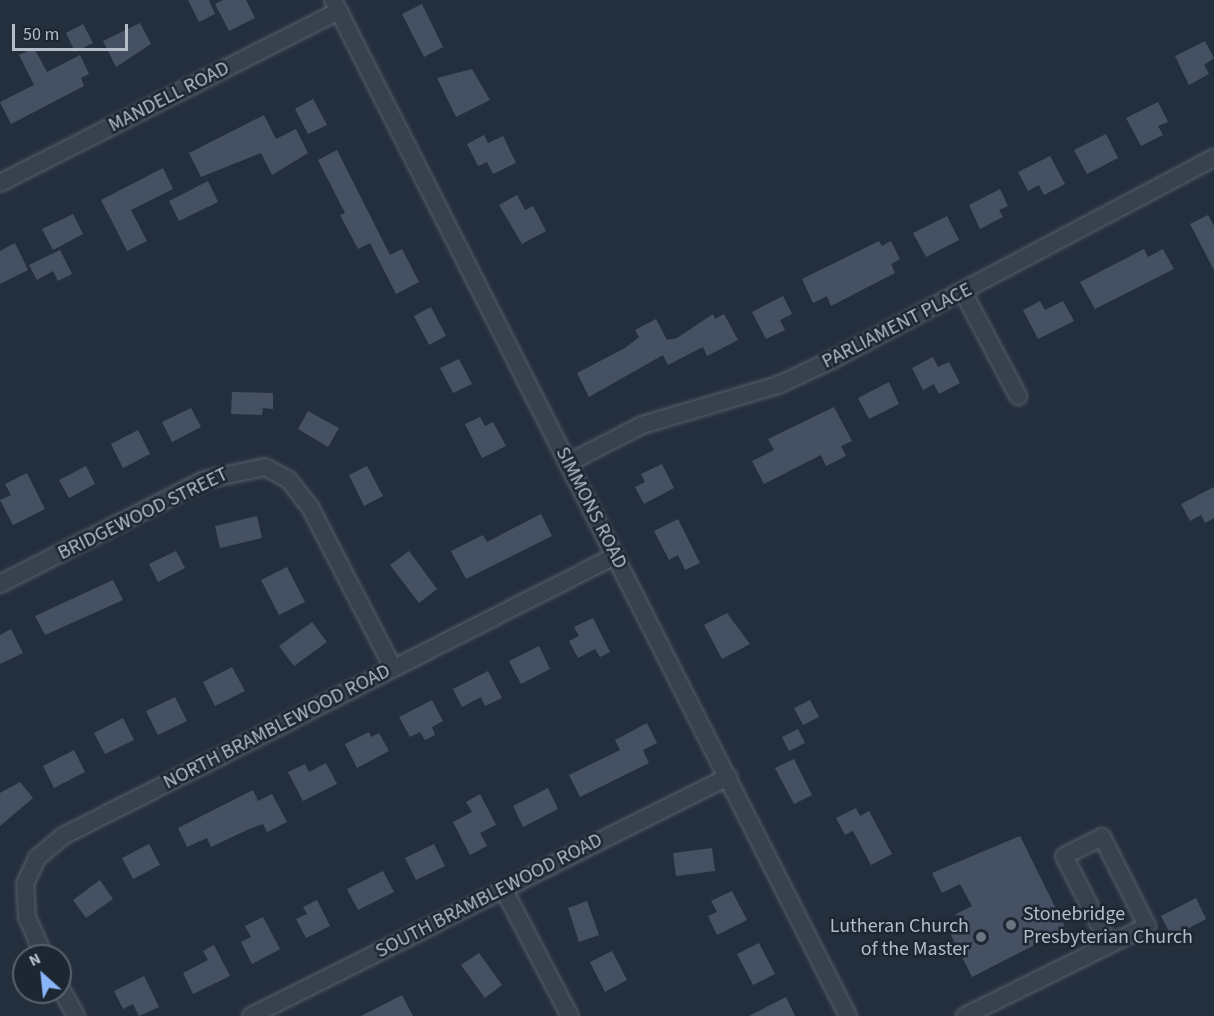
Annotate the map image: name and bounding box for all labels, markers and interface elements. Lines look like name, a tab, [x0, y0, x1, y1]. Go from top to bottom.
scale bar	[15, 12, 130, 50]
text: 50 m	[23, 22, 59, 47]
street label: MANDELL ROAD	[105, 56, 233, 138]
street label: PARLIAMENT PLACE	[818, 278, 976, 374]
street label: SIMMONS ROAD	[550, 443, 632, 573]
street label: BRIDGEWOOD STREET	[54, 462, 232, 566]
street label: NORTH BRAMBLEWOOD ROAD	[159, 659, 395, 795]
street label: SOUTH BRAMBLEWOOD ROAD	[372, 828, 606, 964]
place label: Stonebridge Presbyterian Church	[1023, 902, 1193, 949]
place label: Lutheran Church of the Master	[830, 914, 969, 961]
marker: Stonebridge Presbyterian Church	[1004, 918, 1018, 932]
marker: Lutheran Church of the Master	[974, 930, 988, 944]
north arrow	[12, 944, 72, 1004]
text: N	[25, 948, 44, 972]

